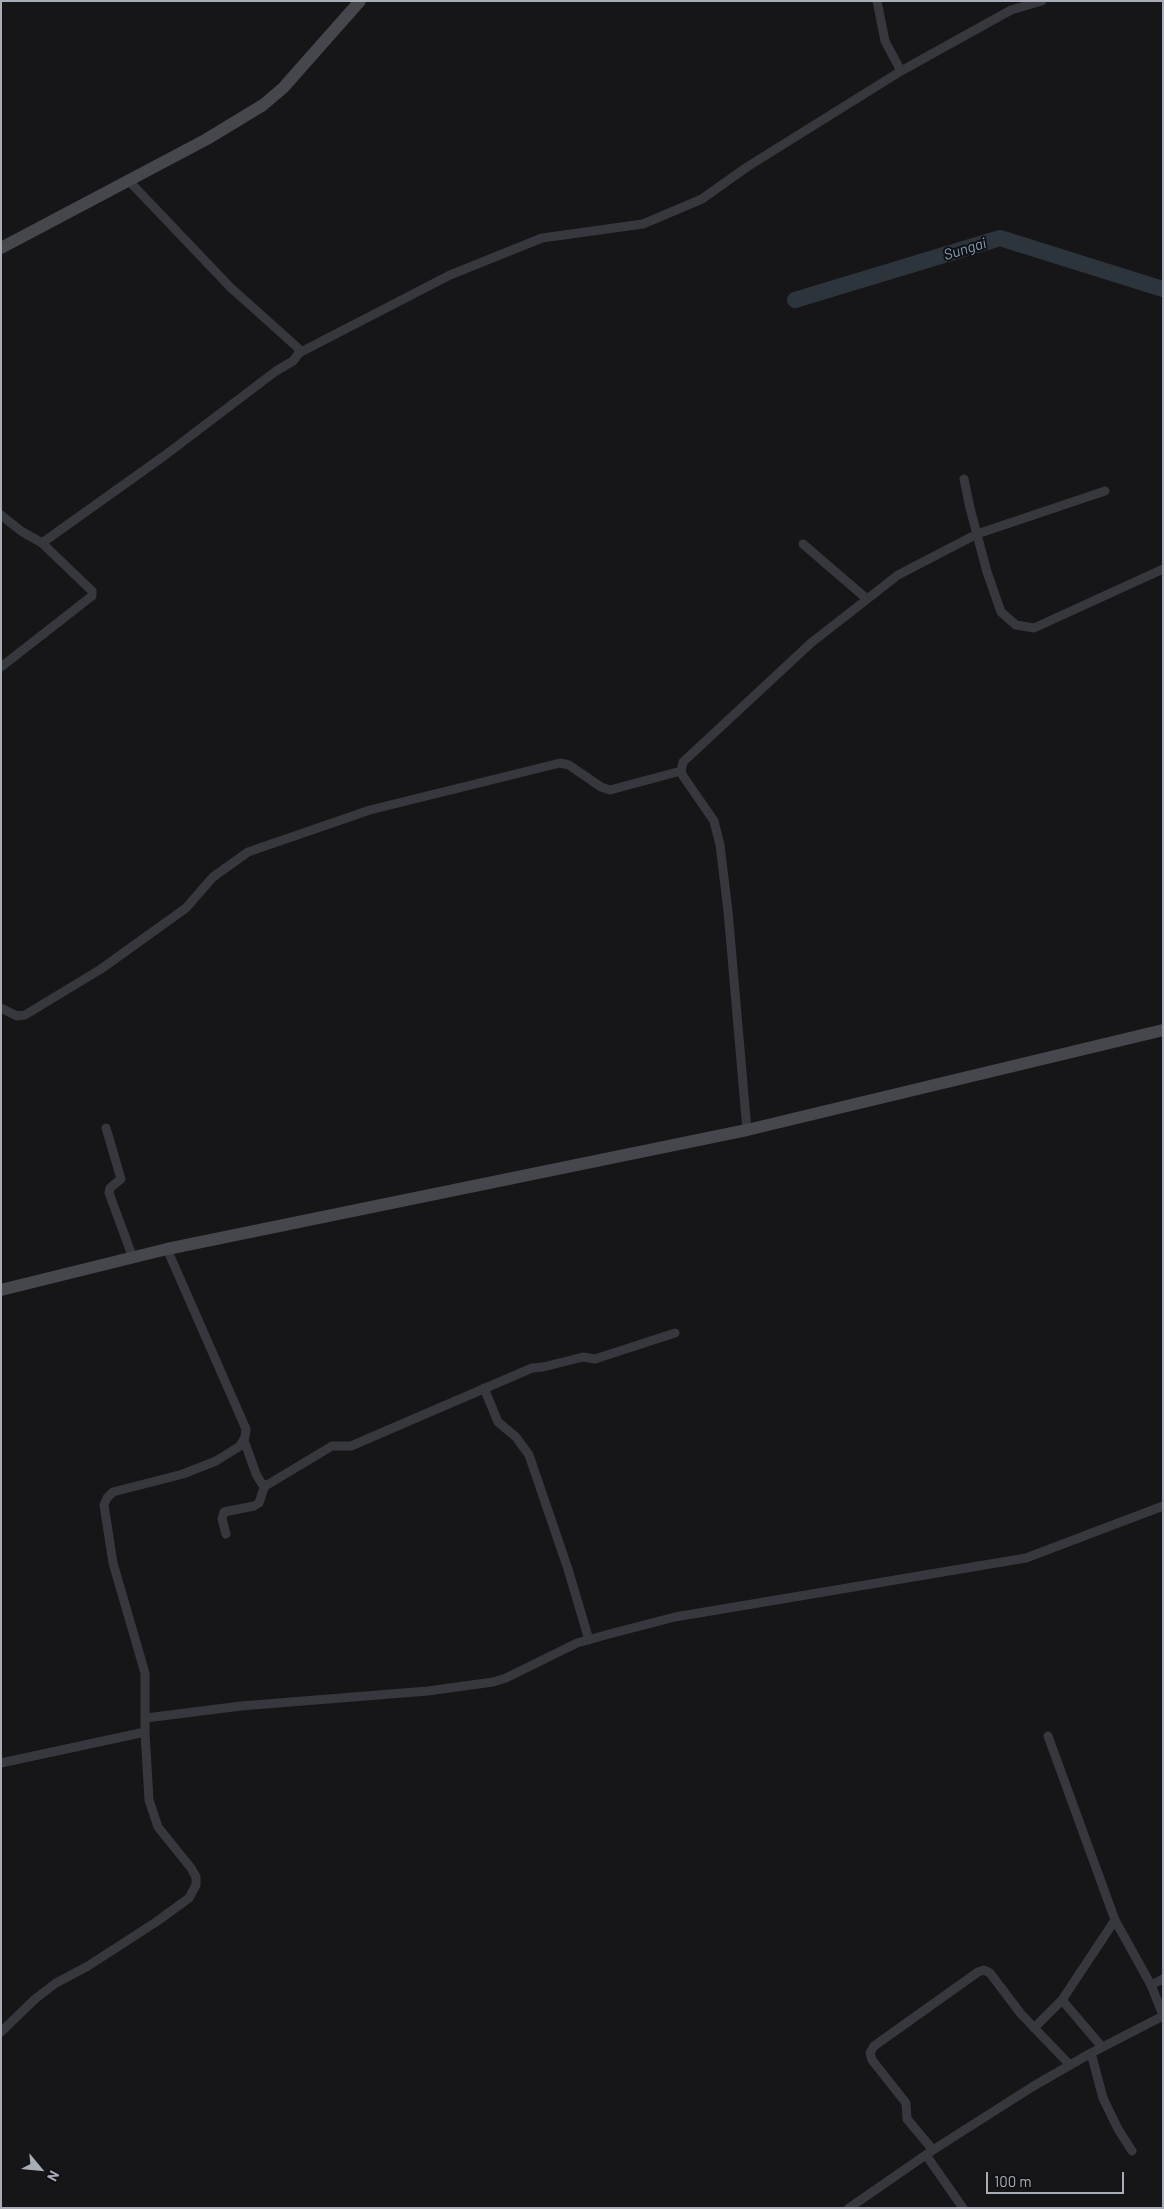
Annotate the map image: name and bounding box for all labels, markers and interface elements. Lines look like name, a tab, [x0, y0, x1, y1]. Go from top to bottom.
water label: Sungai	[942, 234, 988, 264]
north arrow	[15, 2144, 65, 2194]
scale bar	[989, 2162, 1126, 2194]
text: N	[44, 2168, 63, 2184]
text: 100 m	[994, 2172, 1032, 2190]

